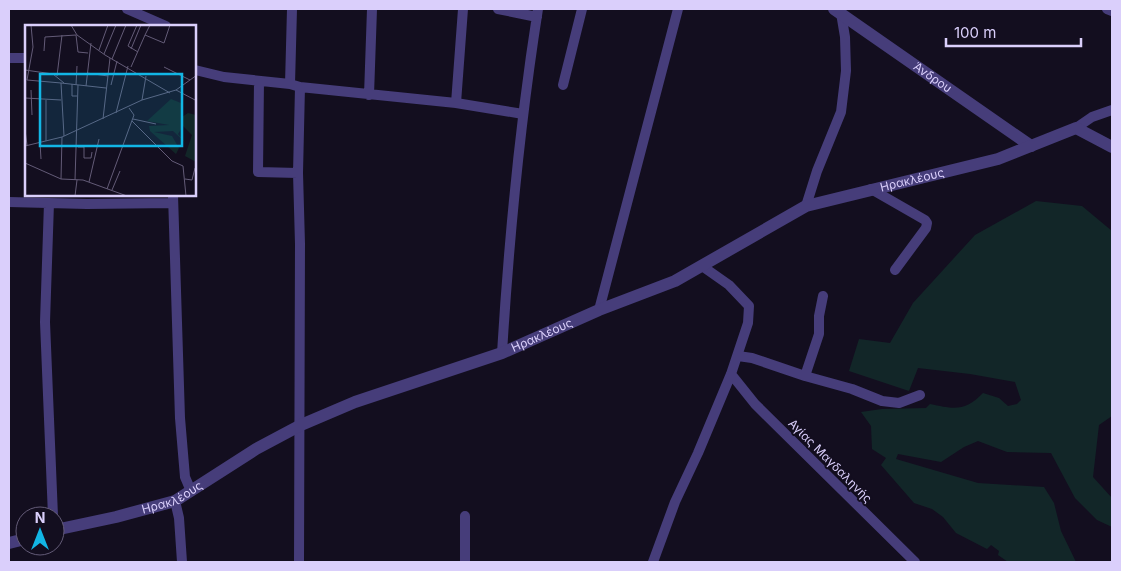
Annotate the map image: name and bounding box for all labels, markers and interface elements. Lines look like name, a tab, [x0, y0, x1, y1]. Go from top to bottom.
scale bar	[946, 15, 1081, 47]
text: 100 m	[954, 23, 996, 42]
inset map	[25, 25, 196, 196]
street label: Άνδρου	[911, 59, 955, 96]
street label: Ηρακλέους	[878, 164, 946, 195]
street label: Ηρακλέους	[509, 315, 575, 355]
street label: Αγίας Μαγδαληνής	[785, 416, 875, 506]
street label: Ηρακλέους	[140, 477, 205, 517]
north arrow	[15, 506, 65, 556]
text: N	[35, 509, 45, 526]

